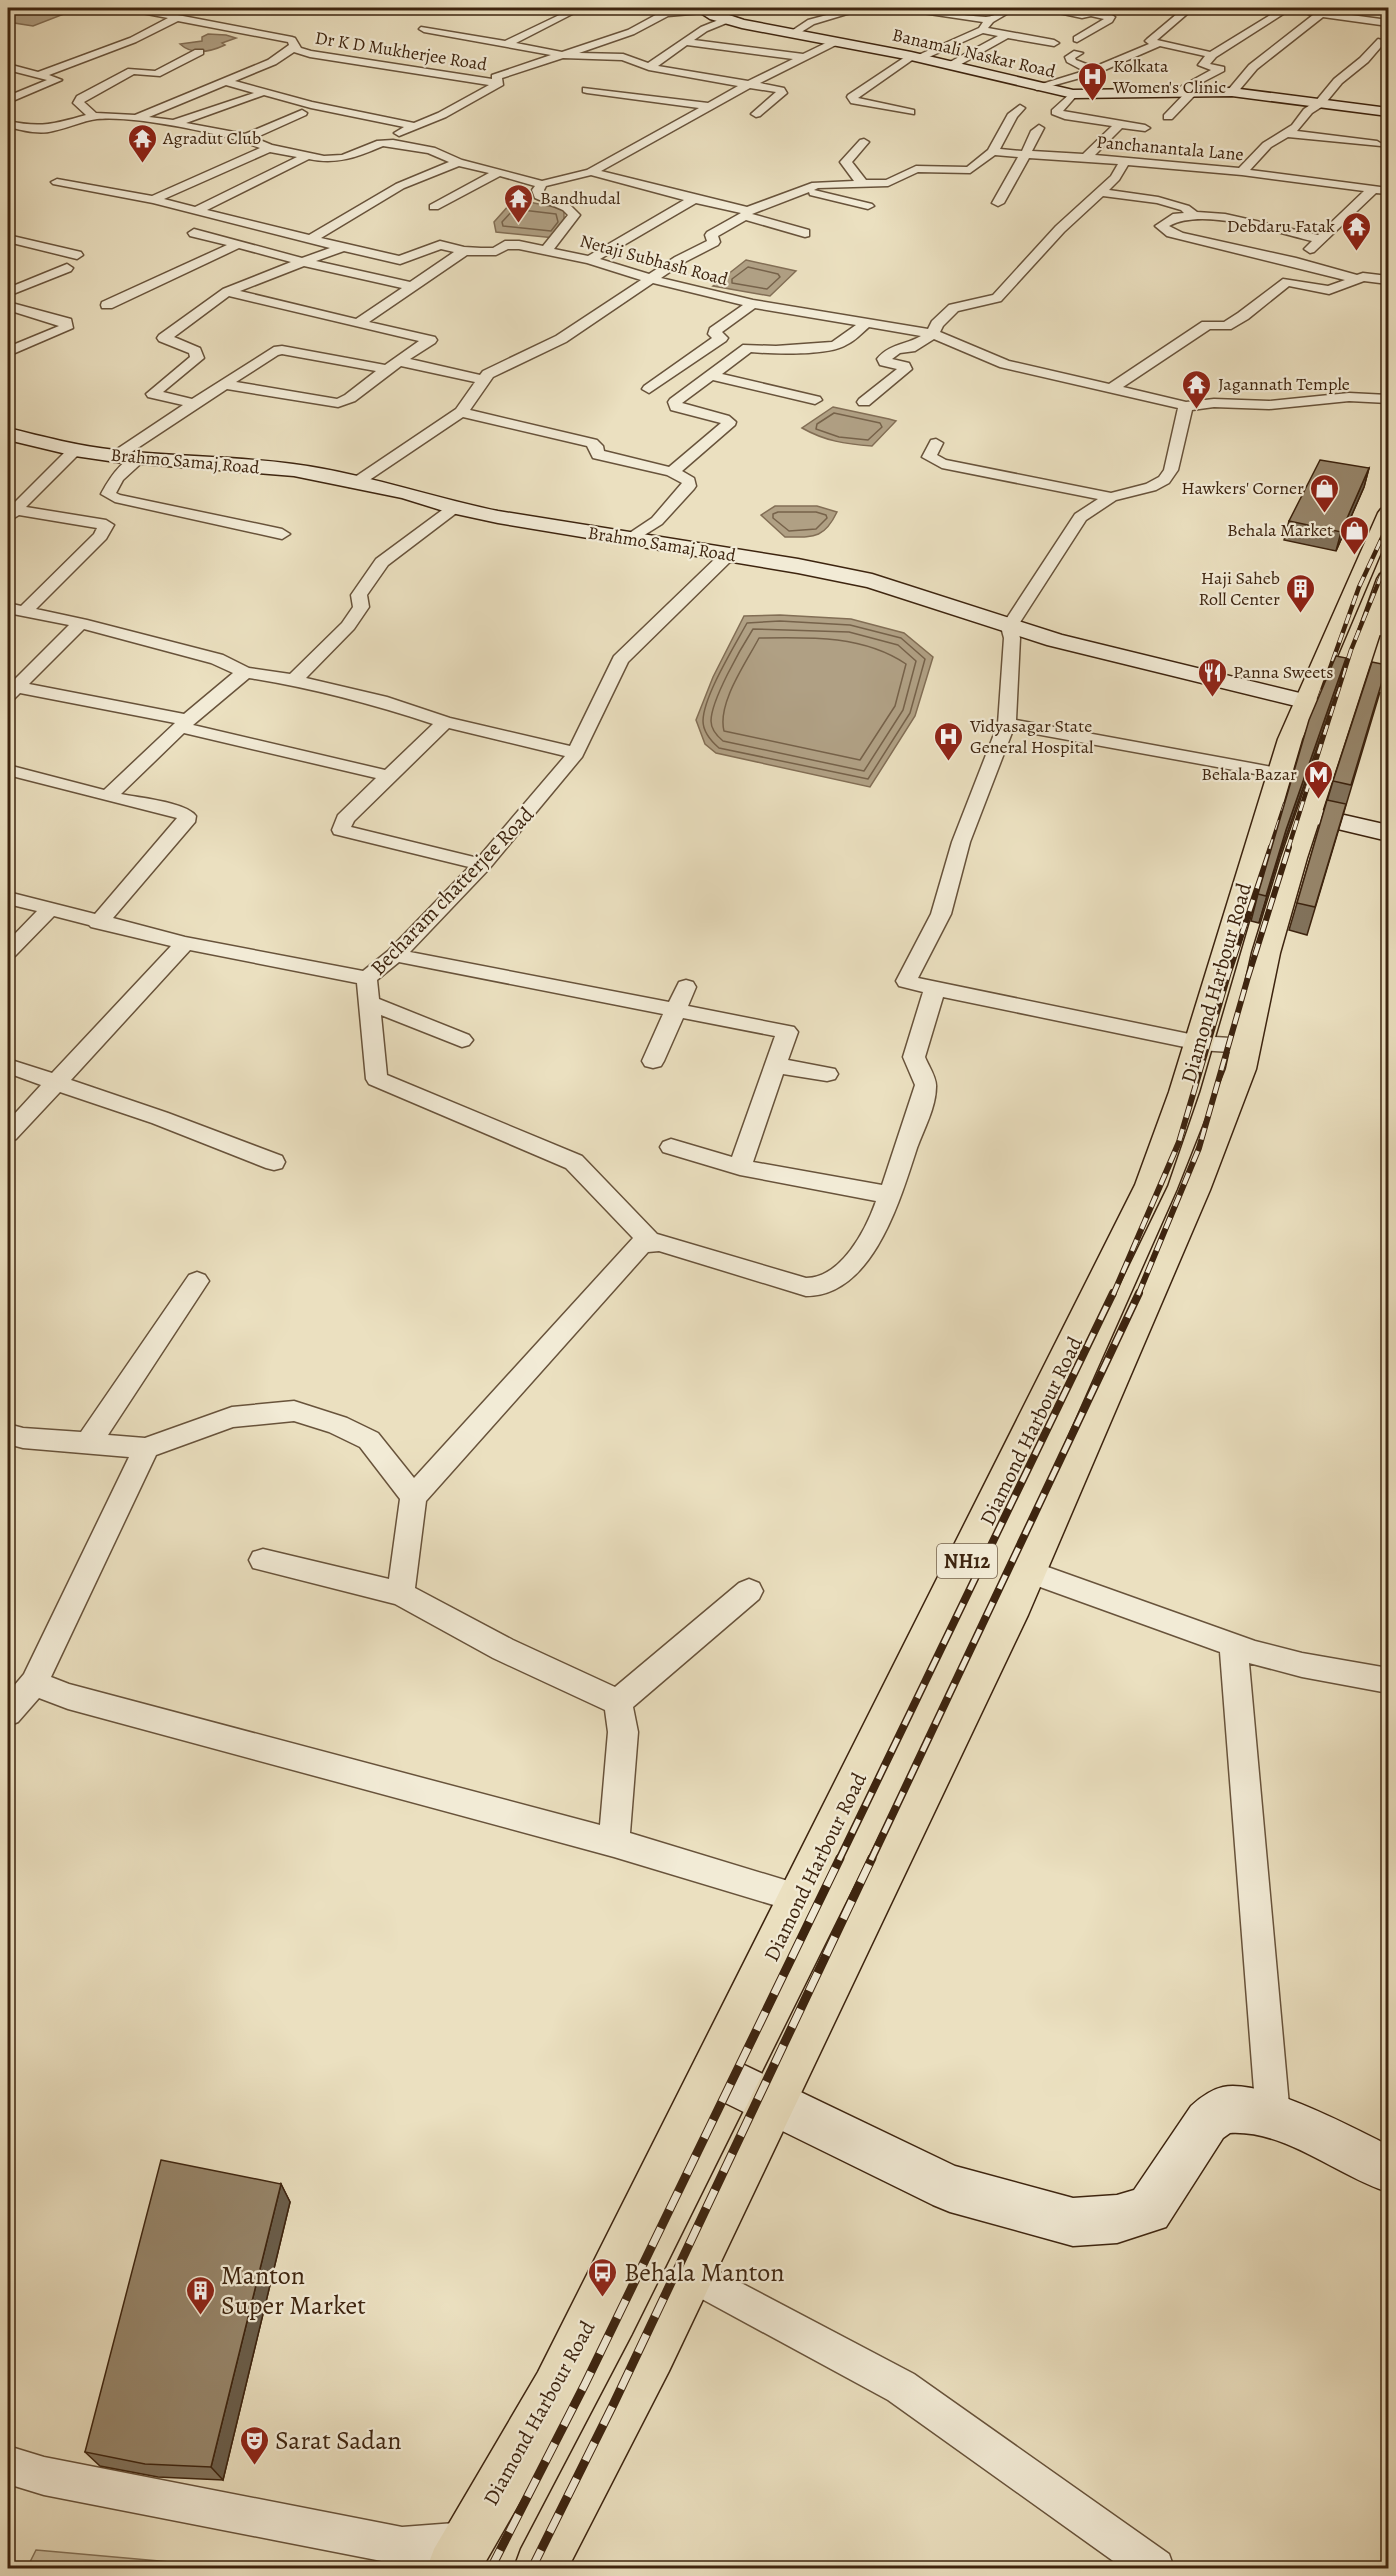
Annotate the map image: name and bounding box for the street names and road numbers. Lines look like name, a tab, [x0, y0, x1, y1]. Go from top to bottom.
street label: Banamali Naskar Road	[890, 23, 1058, 84]
street label: Dr K D Mukherjee Road	[313, 26, 489, 77]
street label: Panchanantala Lane	[1095, 130, 1245, 166]
street label: Netaji Subhash Road	[577, 229, 731, 291]
street label: Brahmo Samaj Road	[110, 443, 261, 479]
street label: Brahmo Samaj Road	[586, 520, 738, 568]
street label: Becharam chatterjee Road	[364, 800, 540, 981]
street label: Diamond Harbour Road	[1174, 879, 1258, 1086]
street label: Diamond Harbour Road	[973, 1331, 1089, 1530]
road number: NH12	[937, 1544, 997, 1578]
street label: Diamond Harbour Road	[757, 1767, 873, 1966]
street label: Diamond Harbour Road	[477, 2315, 602, 2510]

